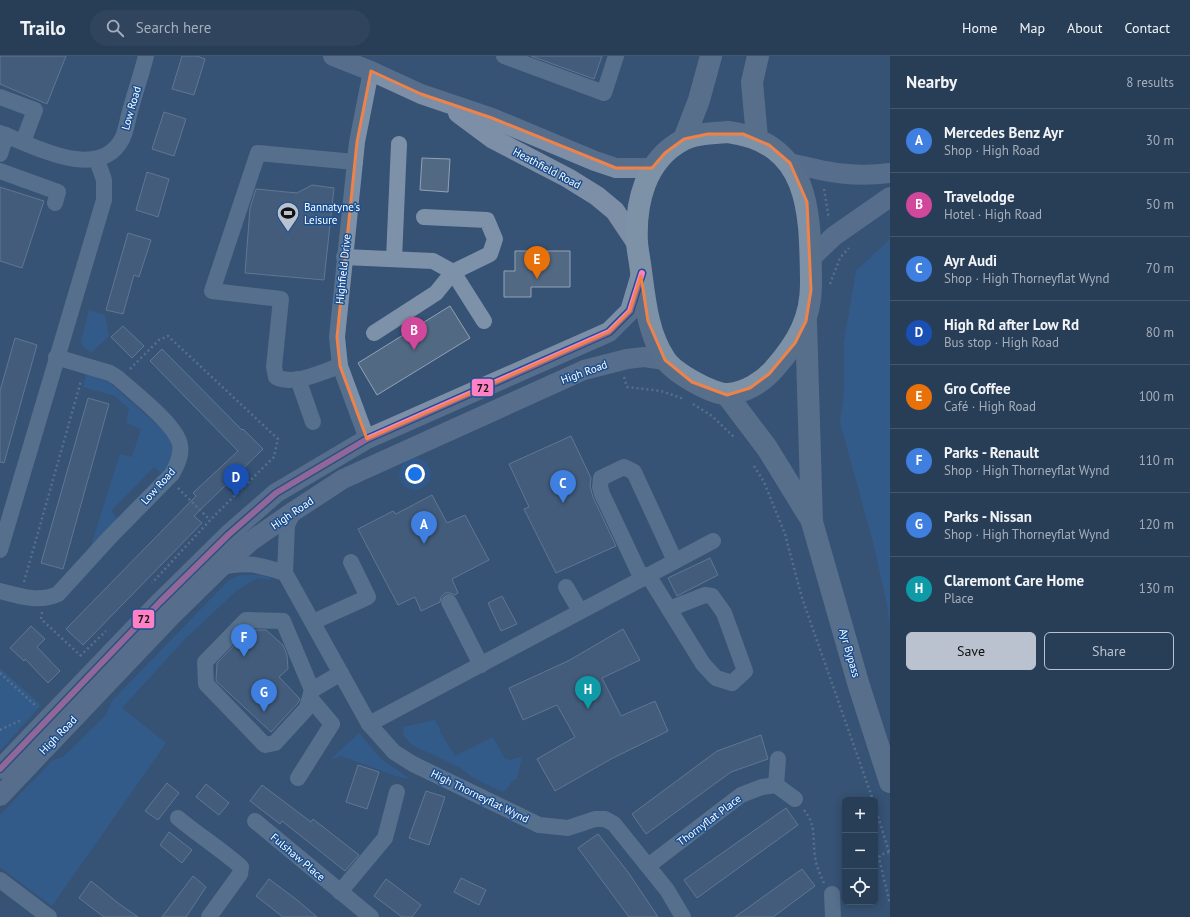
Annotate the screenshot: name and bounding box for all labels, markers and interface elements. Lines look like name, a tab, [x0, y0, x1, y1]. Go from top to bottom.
search box	[90, 10, 370, 46]
text: Trailo	[20, 16, 66, 40]
icon: search	[104, 17, 126, 39]
text: Search here	[136, 18, 211, 37]
text: Home	[962, 19, 997, 37]
text: Map	[1019, 19, 1045, 37]
text: About	[1067, 19, 1103, 37]
text: Contact	[1125, 19, 1170, 37]
text: Nearby	[906, 71, 957, 93]
text: 8 results	[1126, 74, 1174, 91]
street label: Low Road	[118, 84, 144, 131]
text: Mercedes Benz Ayr	[944, 123, 1064, 142]
text: A	[915, 132, 923, 149]
text: 30 m	[1146, 132, 1174, 149]
text: Shop · High Road	[944, 142, 1040, 159]
street label: Heathfield Road	[511, 144, 583, 192]
text: Travelodge	[944, 187, 1015, 206]
text: B	[915, 196, 923, 213]
text: 50 m	[1146, 196, 1174, 213]
sports icon: Bannatyne's Leisure	[275, 200, 301, 233]
place label: Bannatyne's Leisure	[304, 200, 360, 227]
text: Hotel · High Road	[944, 206, 1042, 223]
street label: Highfield Drive	[332, 233, 354, 305]
pin: E	[524, 246, 550, 279]
text: Ayr Audi	[944, 251, 997, 270]
text: C	[915, 260, 923, 277]
text: 70 m	[1146, 260, 1174, 277]
text: Shop · High Thorneyflat Wynd	[944, 270, 1109, 287]
text: High Rd after Low Rd	[944, 315, 1079, 334]
pin: B	[401, 317, 427, 350]
text: D	[915, 324, 923, 341]
text: 80 m	[1146, 324, 1174, 341]
text: Bus stop · High Road	[944, 334, 1059, 351]
street label: High Road	[559, 357, 609, 387]
line badge: 72	[471, 378, 494, 397]
text: Gro Coffee	[944, 379, 1011, 398]
text: 72	[477, 381, 489, 395]
text: E	[916, 388, 922, 405]
text: 100 m	[1139, 388, 1174, 405]
text: Café · High Road	[944, 398, 1036, 415]
text: Parks - Renault	[944, 443, 1039, 462]
text: F	[916, 452, 922, 469]
text: 110 m	[1139, 452, 1174, 469]
text: Shop · High Thorneyflat Wynd	[944, 462, 1109, 479]
pin: D	[223, 464, 249, 497]
your location	[405, 464, 425, 484]
street label: Low Road	[138, 465, 178, 507]
pin: C	[550, 470, 576, 503]
street label: High Road	[268, 494, 316, 532]
text: Parks - Nissan	[944, 507, 1032, 526]
pin: A	[411, 511, 437, 544]
text: G	[915, 516, 923, 533]
text: 120 m	[1139, 516, 1174, 533]
text: Shop · High Thorneyflat Wynd	[944, 526, 1109, 543]
text: Claremont Care Home	[944, 571, 1084, 590]
text: H	[915, 580, 923, 597]
text: 130 m	[1139, 580, 1174, 597]
text: Place	[944, 590, 974, 607]
line badge: 72	[132, 609, 155, 629]
text: 72	[138, 612, 150, 626]
pin: F	[231, 624, 257, 657]
street label: Ayr Bypass	[836, 627, 864, 679]
button: Save	[906, 632, 1036, 670]
button: Share	[1044, 632, 1174, 670]
pin: H	[575, 676, 601, 709]
pin: G	[251, 679, 277, 712]
street label: High Road	[36, 713, 80, 757]
street label: High Thorneyflat Wynd	[429, 766, 531, 826]
street label: Thornyflat Place	[674, 791, 744, 849]
map controls	[842, 797, 878, 905]
button: +	[842, 797, 878, 833]
street label: Fulshaw Place	[268, 830, 328, 884]
button: −	[842, 833, 878, 869]
button: locate	[842, 869, 878, 905]

